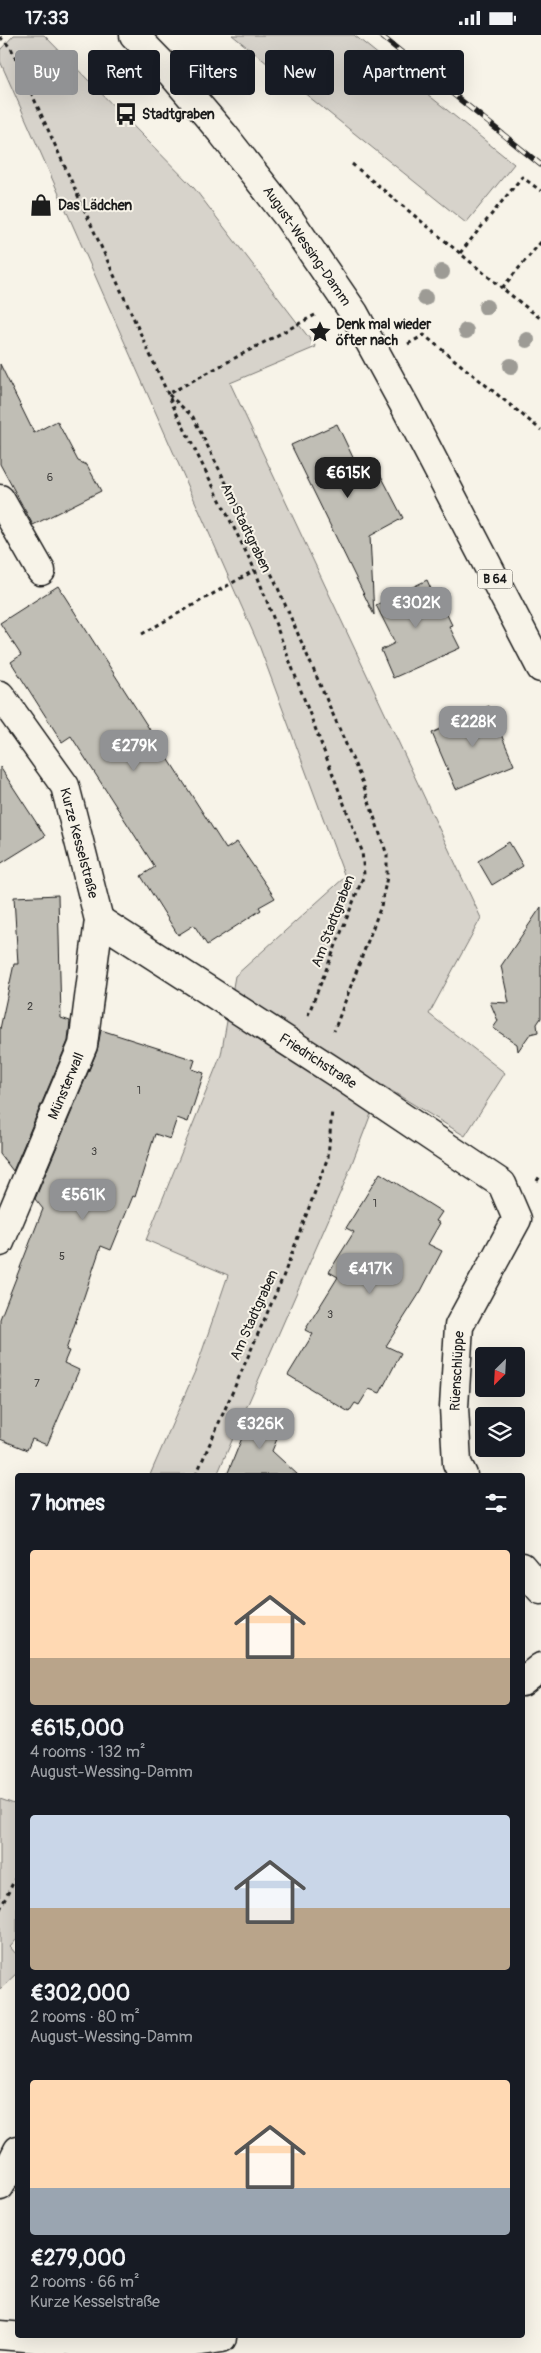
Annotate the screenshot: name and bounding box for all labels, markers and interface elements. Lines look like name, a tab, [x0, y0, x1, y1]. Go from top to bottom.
text: 17:33	[25, 6, 69, 30]
chip: Buy	[15, 50, 78, 95]
chip: Rent	[88, 50, 160, 95]
chip: Filters	[170, 50, 255, 95]
chip: New	[265, 50, 334, 95]
chip: Apartment	[344, 50, 464, 95]
bus stop icon: Stadtgraben	[113, 101, 139, 127]
place label: Stadtgraben	[142, 106, 215, 123]
street label: August-Wessing-Damm	[259, 183, 355, 309]
shop icon: Das Lädchen	[28, 192, 54, 218]
place label: Das Lädchen	[58, 197, 132, 214]
place label: Denk mal wieder öfter nach	[335, 316, 432, 349]
place icon: Denk mal wieder öfter nach	[307, 319, 333, 345]
pin: €615K	[313, 457, 383, 499]
text: €615K	[326, 463, 370, 483]
house number: 6	[47, 471, 53, 484]
street label: Am Stadtgraben	[217, 481, 275, 575]
road number: B 64	[478, 569, 512, 589]
pin: €302K	[381, 587, 451, 629]
text: €302K	[391, 593, 441, 613]
pin: €228K	[438, 705, 508, 748]
text: €228K	[450, 712, 496, 732]
pin: €279K	[99, 729, 169, 772]
text: €279K	[111, 736, 157, 756]
street label: Kurze Kesselstraße	[56, 786, 102, 900]
street label: Am Stadtgraben	[308, 873, 358, 969]
house number: 2	[27, 1000, 33, 1013]
street label: Friedrichstraße	[276, 1030, 360, 1092]
street label: Münsterwall	[44, 1050, 88, 1122]
house number: 1	[137, 1084, 141, 1097]
house number: 3	[91, 1145, 97, 1158]
pin: €561K	[48, 1179, 118, 1221]
text: €561K	[61, 1185, 105, 1205]
house number: 1	[373, 1197, 377, 1210]
house number: 5	[59, 1250, 65, 1263]
pin: €417K	[335, 1253, 405, 1295]
text: €417K	[348, 1259, 392, 1279]
street label: Am Stadtgraben	[226, 1267, 282, 1363]
house number: 3	[327, 1308, 333, 1321]
street label: Rüenschlüppe	[446, 1330, 468, 1412]
north arrow	[475, 1347, 525, 1397]
map controls	[475, 1347, 525, 1457]
house number: 7	[34, 1377, 40, 1390]
pin: €326K	[225, 1407, 295, 1450]
button: layers	[475, 1407, 525, 1457]
text: €326K	[236, 1414, 284, 1434]
icon: filters	[482, 1489, 510, 1517]
text: 7 homes	[30, 1490, 105, 1517]
icon: home	[225, 1582, 315, 1672]
text: €615,000	[30, 1715, 124, 1742]
text: 4 rooms · 132 m²	[30, 1742, 145, 1762]
text: August-Wessing-Damm	[30, 1762, 193, 1782]
icon: home	[225, 1847, 315, 1937]
text: €302,000	[30, 1980, 130, 2007]
text: 2 rooms · 80 m²	[30, 2007, 140, 2027]
text: August-Wessing-Damm	[30, 2027, 193, 2047]
icon: home	[225, 2112, 315, 2202]
text: €279,000	[30, 2245, 126, 2272]
text: 2 rooms · 66 m²	[30, 2272, 140, 2292]
text: Kurze Kesselstraße	[30, 2292, 160, 2312]

